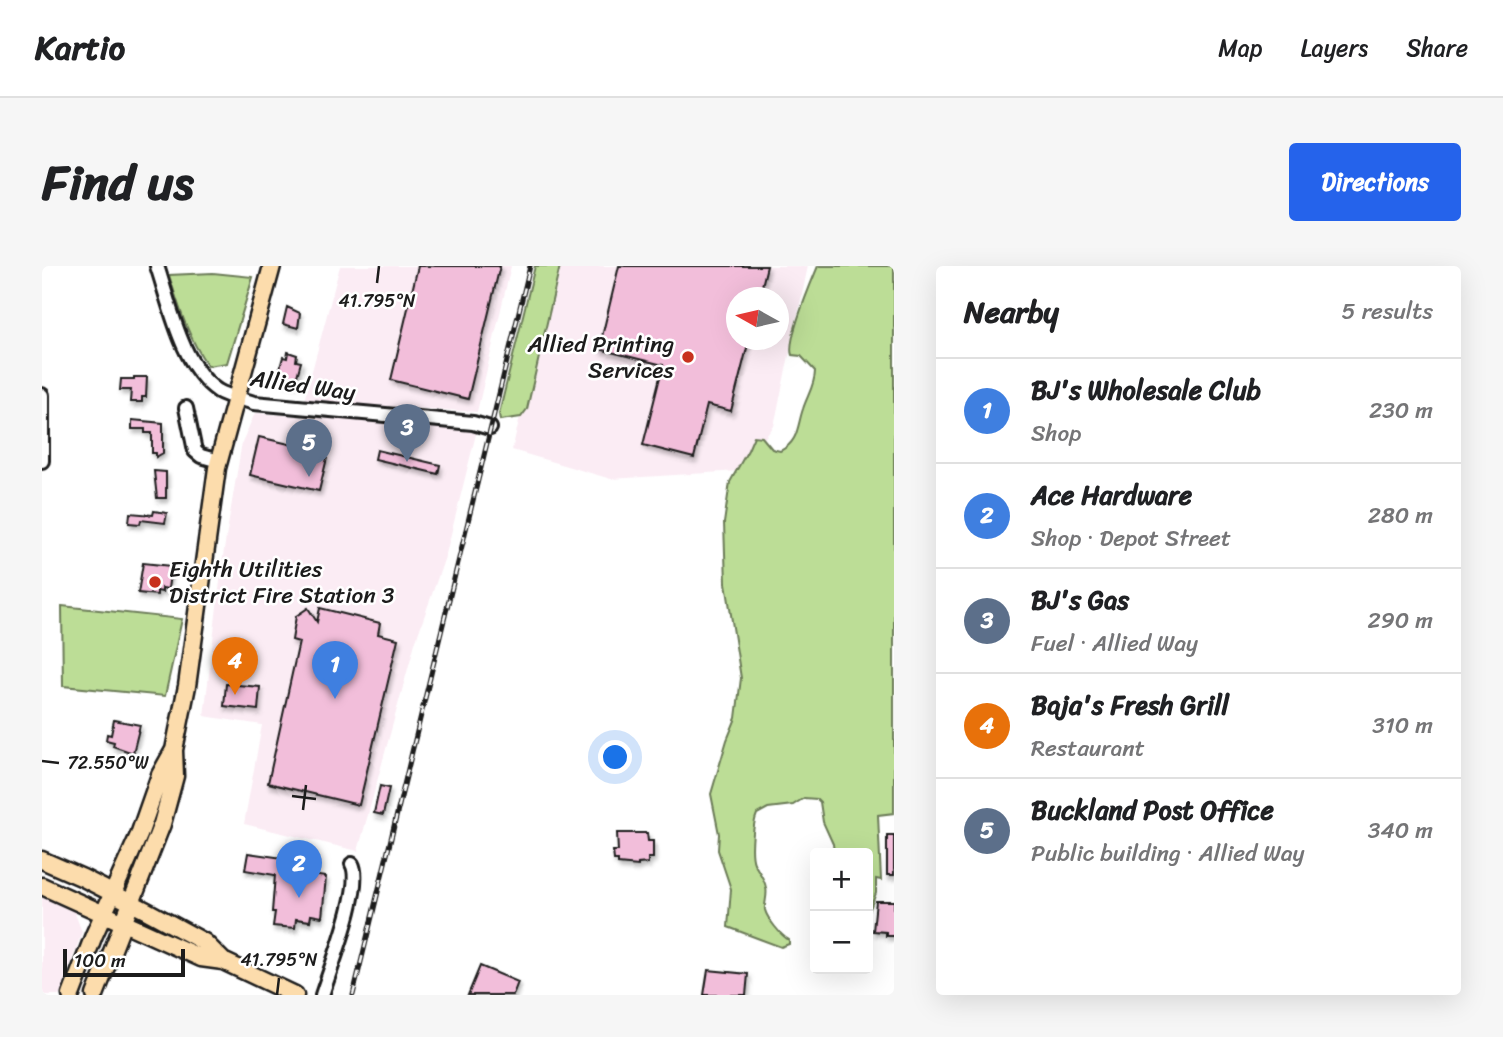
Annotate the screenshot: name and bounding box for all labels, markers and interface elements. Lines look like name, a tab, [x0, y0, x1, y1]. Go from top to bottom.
text: Kartio	[35, 19, 125, 77]
text: Map	[1218, 27, 1263, 69]
text: Layers	[1301, 27, 1368, 69]
text: Share	[1406, 27, 1468, 69]
text: Find us	[42, 139, 194, 226]
button: Directions	[1289, 143, 1461, 221]
text: 41.795°N	[339, 285, 416, 317]
text: Nearby	[964, 285, 1059, 339]
north arrow	[726, 287, 789, 350]
text: 5 results	[1342, 291, 1433, 332]
place label: Allied Printing Services	[527, 324, 674, 391]
marker: Allied Printing Services	[680, 349, 696, 365]
street label: Allied Way	[247, 358, 358, 413]
text: BJ's Wholesale Club	[1031, 367, 1261, 413]
text: 1	[982, 390, 992, 431]
text: 230 m	[1369, 390, 1433, 431]
pin: 3	[384, 404, 430, 462]
text: Shop	[1031, 413, 1081, 454]
pin: 5	[286, 419, 332, 477]
text: Ace Hardware	[1031, 472, 1192, 518]
text: 2	[980, 495, 994, 536]
text: 280 m	[1368, 495, 1433, 536]
text: Shop · Depot Street	[1031, 518, 1231, 559]
place label: Eighth Utilities District Fire Station 3	[169, 549, 395, 616]
marker: Eighth Utilities District Fire Station 3	[147, 574, 163, 590]
text: BJ's Gas	[1031, 577, 1129, 623]
text: 3	[981, 600, 993, 641]
text: 290 m	[1367, 600, 1433, 641]
text: Fuel · Allied Way	[1031, 623, 1198, 664]
pin: 4	[212, 637, 258, 695]
pin: 1	[312, 641, 358, 699]
text: Baja's Fresh Grill	[1031, 682, 1229, 728]
text: 4	[980, 705, 994, 746]
text: 310 m	[1372, 705, 1433, 746]
text: Restaurant	[1031, 728, 1145, 769]
your location	[598, 740, 632, 774]
text: 72.550°W	[67, 747, 150, 779]
text: Buckland Post Office	[1031, 787, 1274, 833]
text: 5	[980, 810, 994, 851]
text: 340 m	[1368, 810, 1433, 851]
text: Public building · Allied Way	[1031, 833, 1304, 874]
pin: 2	[276, 840, 322, 898]
map controls	[810, 848, 873, 974]
button: +	[810, 848, 873, 911]
button: −	[810, 911, 873, 974]
text: 100 m	[74, 944, 126, 977]
text: 41.795°N	[241, 944, 318, 976]
scale bar	[63, 946, 186, 978]

